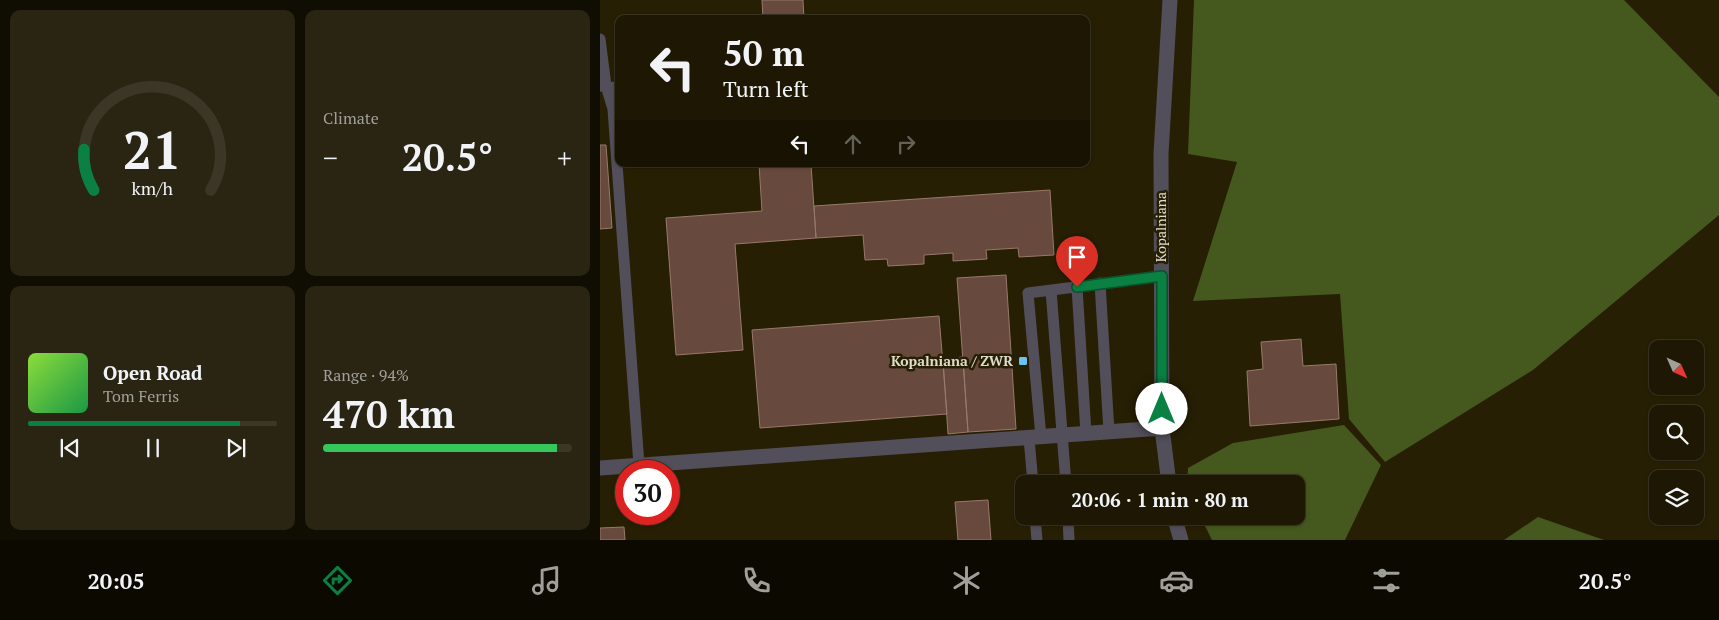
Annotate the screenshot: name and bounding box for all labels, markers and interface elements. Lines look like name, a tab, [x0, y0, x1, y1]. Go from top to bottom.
text: 50 m	[723, 30, 804, 76]
icon: left	[640, 35, 705, 100]
text: Turn left	[723, 74, 809, 103]
text: Climate	[323, 107, 379, 129]
text: 21	[123, 115, 182, 184]
icon: left	[786, 130, 814, 158]
icon: ahead	[839, 130, 867, 158]
icon: right	[892, 130, 920, 158]
text: 20.5°	[402, 132, 493, 182]
text: −	[323, 139, 338, 176]
text: +	[557, 139, 572, 176]
text: km/h	[132, 176, 174, 200]
street label: Kopalniana	[1151, 192, 1170, 262]
pin	[1056, 236, 1098, 287]
icon: arrive	[1063, 243, 1091, 271]
north arrow	[1649, 340, 1704, 395]
map controls	[1649, 340, 1704, 525]
place label: Kopalniana / ZWR	[891, 351, 1013, 370]
marker: Kopalniana / ZWR	[1017, 355, 1029, 367]
text: Open Road	[103, 360, 203, 385]
text: Range · 94%	[323, 364, 409, 386]
position arrow	[1135, 382, 1187, 434]
text: Tom Ferris	[103, 385, 179, 407]
text: 470 km	[323, 389, 455, 439]
button: search	[1649, 405, 1704, 460]
icon: previous	[56, 434, 84, 462]
icon: pause	[139, 434, 167, 462]
icon: next	[222, 434, 250, 462]
speed limit sign: 30	[615, 460, 680, 525]
button: layers	[1649, 470, 1704, 525]
text: 20:06 · 1 min · 80 m	[1071, 487, 1249, 512]
icon: directions	[320, 563, 355, 598]
icon: music	[529, 563, 564, 598]
icon: phone	[739, 563, 774, 598]
icon: climate	[949, 563, 984, 598]
icon: car	[1159, 563, 1194, 598]
icon: filters	[1369, 563, 1404, 598]
text: 20:05	[87, 566, 145, 595]
text: 20.5°	[1579, 566, 1632, 595]

